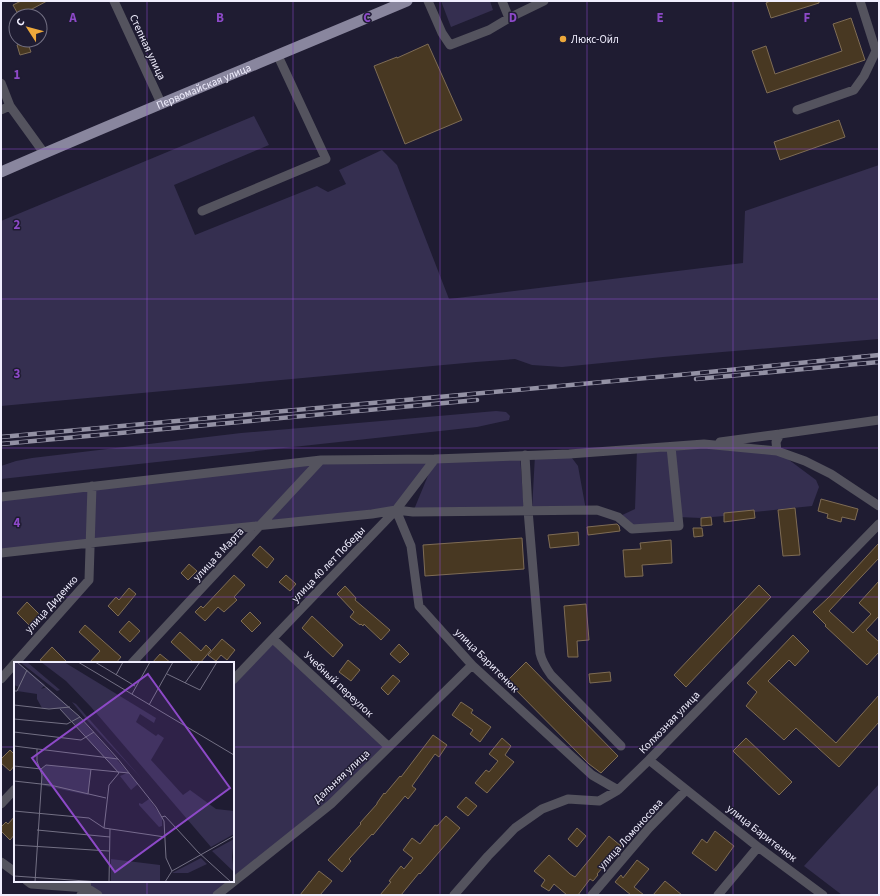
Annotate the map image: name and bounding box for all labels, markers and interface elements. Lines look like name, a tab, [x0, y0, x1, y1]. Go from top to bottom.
north arrow	[8, 8, 48, 48]
text: A	[68, 9, 77, 27]
text: B	[216, 9, 224, 27]
text: C	[363, 9, 371, 27]
text: D	[509, 9, 517, 27]
text: E	[656, 9, 664, 27]
text: F	[804, 9, 811, 27]
street label: Степная улица	[126, 12, 169, 82]
text: С	[12, 15, 29, 29]
place label: Люкс-Ойл	[571, 32, 619, 47]
marker: Люкс-Ойл	[558, 34, 568, 44]
street label: Первомайская улица	[154, 60, 254, 113]
text: 1	[14, 66, 21, 84]
text: 2	[14, 216, 21, 234]
text: 3	[14, 365, 21, 383]
text: 4	[14, 514, 21, 532]
street label: улица 40 лет Победы	[288, 523, 369, 606]
street label: улица 8 Марта	[190, 524, 247, 585]
street label: улица Диденко	[21, 572, 81, 637]
street label: улица Баритенюк	[451, 625, 523, 696]
street label: Учебный переулок	[301, 648, 377, 721]
inset map	[14, 662, 234, 882]
street label: Колхозная улица	[635, 688, 703, 757]
street label: Дальняя улица	[310, 746, 373, 807]
street label: улица Ломоносова	[594, 796, 666, 873]
street label: улица Баритенюк	[723, 801, 800, 866]

